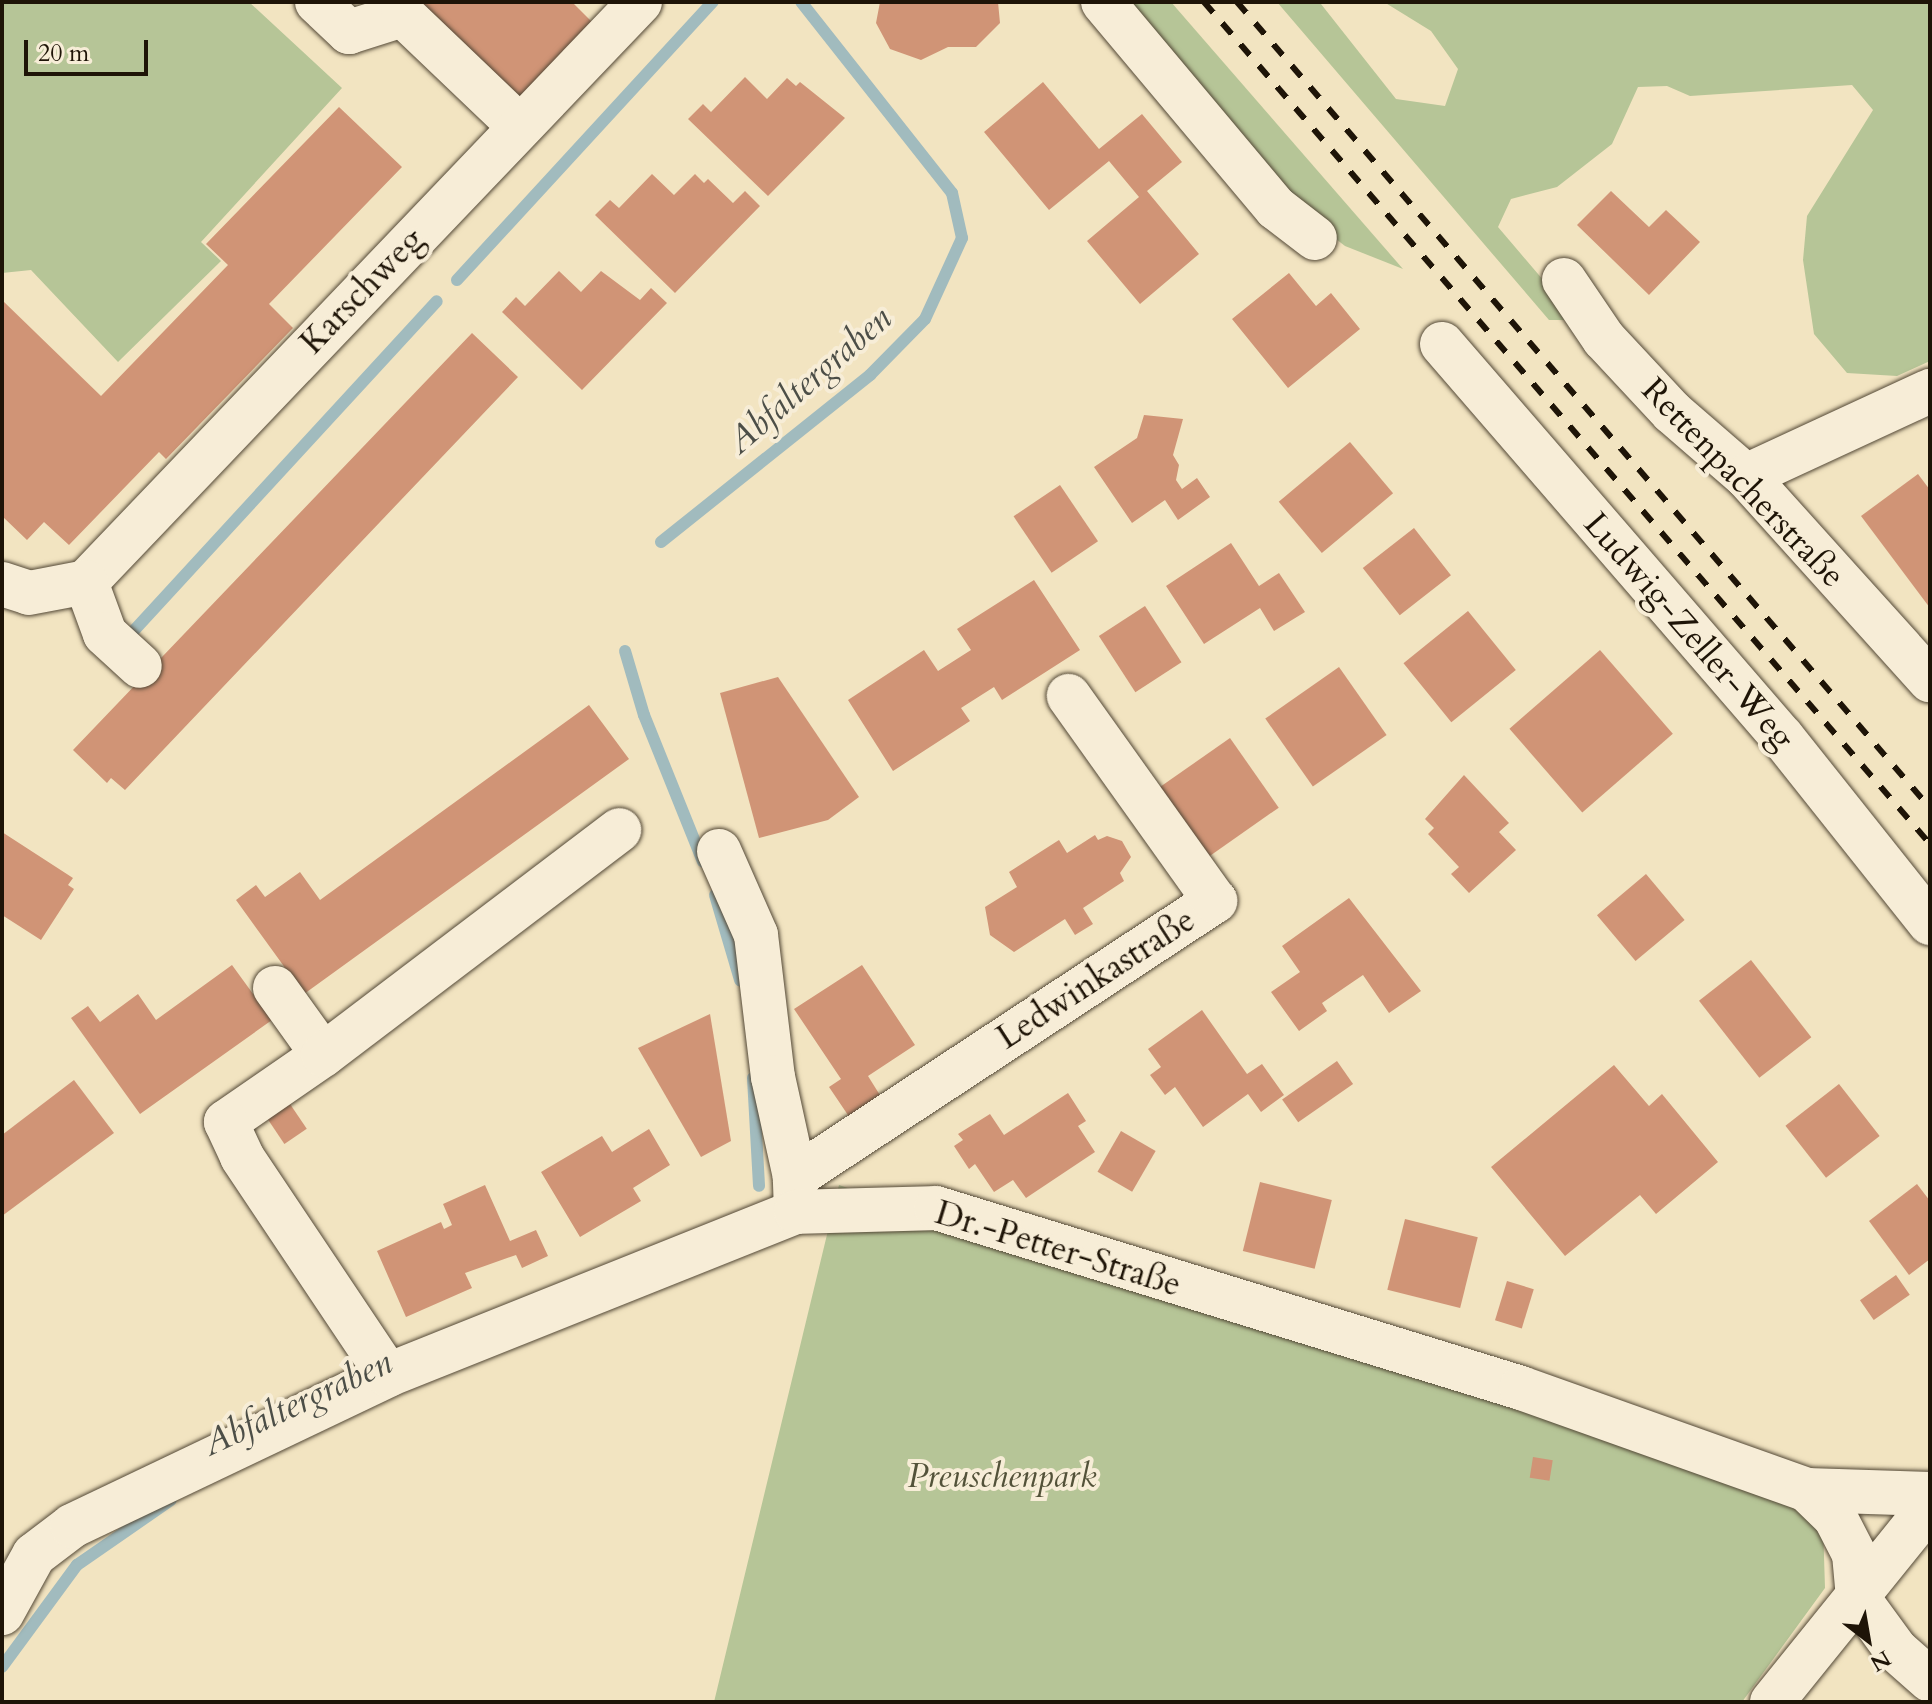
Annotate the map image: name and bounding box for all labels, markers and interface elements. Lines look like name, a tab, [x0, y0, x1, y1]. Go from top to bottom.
scale bar	[28, 24, 152, 74]
text: 20 m	[38, 37, 89, 70]
street label: Karschweg	[292, 219, 432, 363]
water label: Abfaltergraben	[718, 297, 900, 463]
street label: Rettenpacherstraße	[1633, 370, 1853, 596]
street label: Ludwig-Zeller-Weg	[1575, 504, 1803, 758]
street label: Ledwinkastraße	[989, 900, 1203, 1058]
street label: Dr.-Petter-Straße	[930, 1192, 1186, 1306]
water label: Abfaltergraben	[196, 1340, 398, 1466]
park label: Preuschenpark	[907, 1457, 1097, 1497]
north arrow	[1828, 1600, 1908, 1680]
text: N	[1864, 1643, 1896, 1678]

